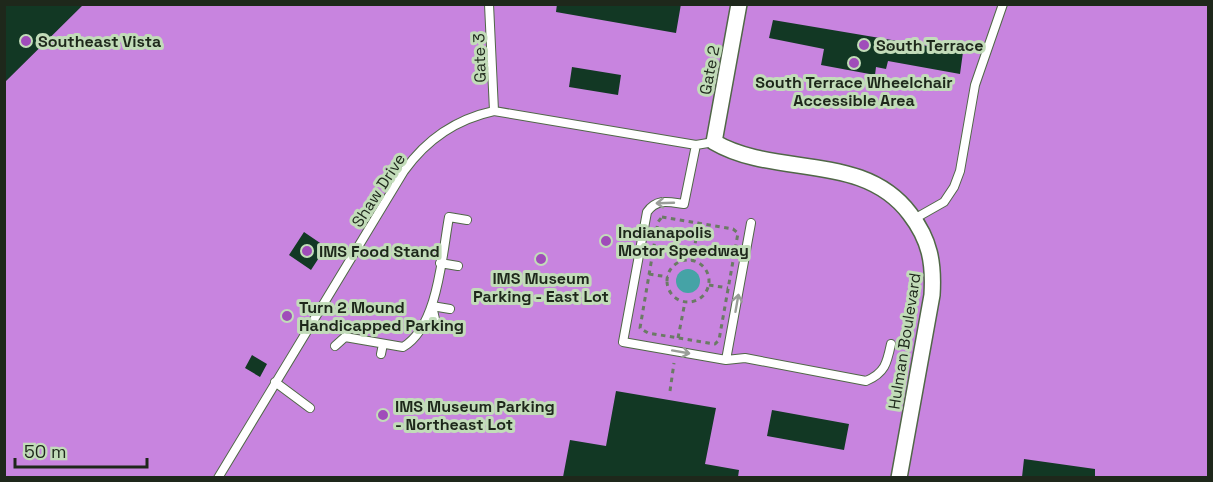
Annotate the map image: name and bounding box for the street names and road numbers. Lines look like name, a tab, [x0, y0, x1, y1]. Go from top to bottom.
street label: Gate 3	[468, 33, 491, 83]
street label: Gate 2	[694, 44, 725, 96]
street label: Shaw Drive	[347, 149, 410, 231]
street label: Hulman Boulevard	[883, 271, 926, 411]

